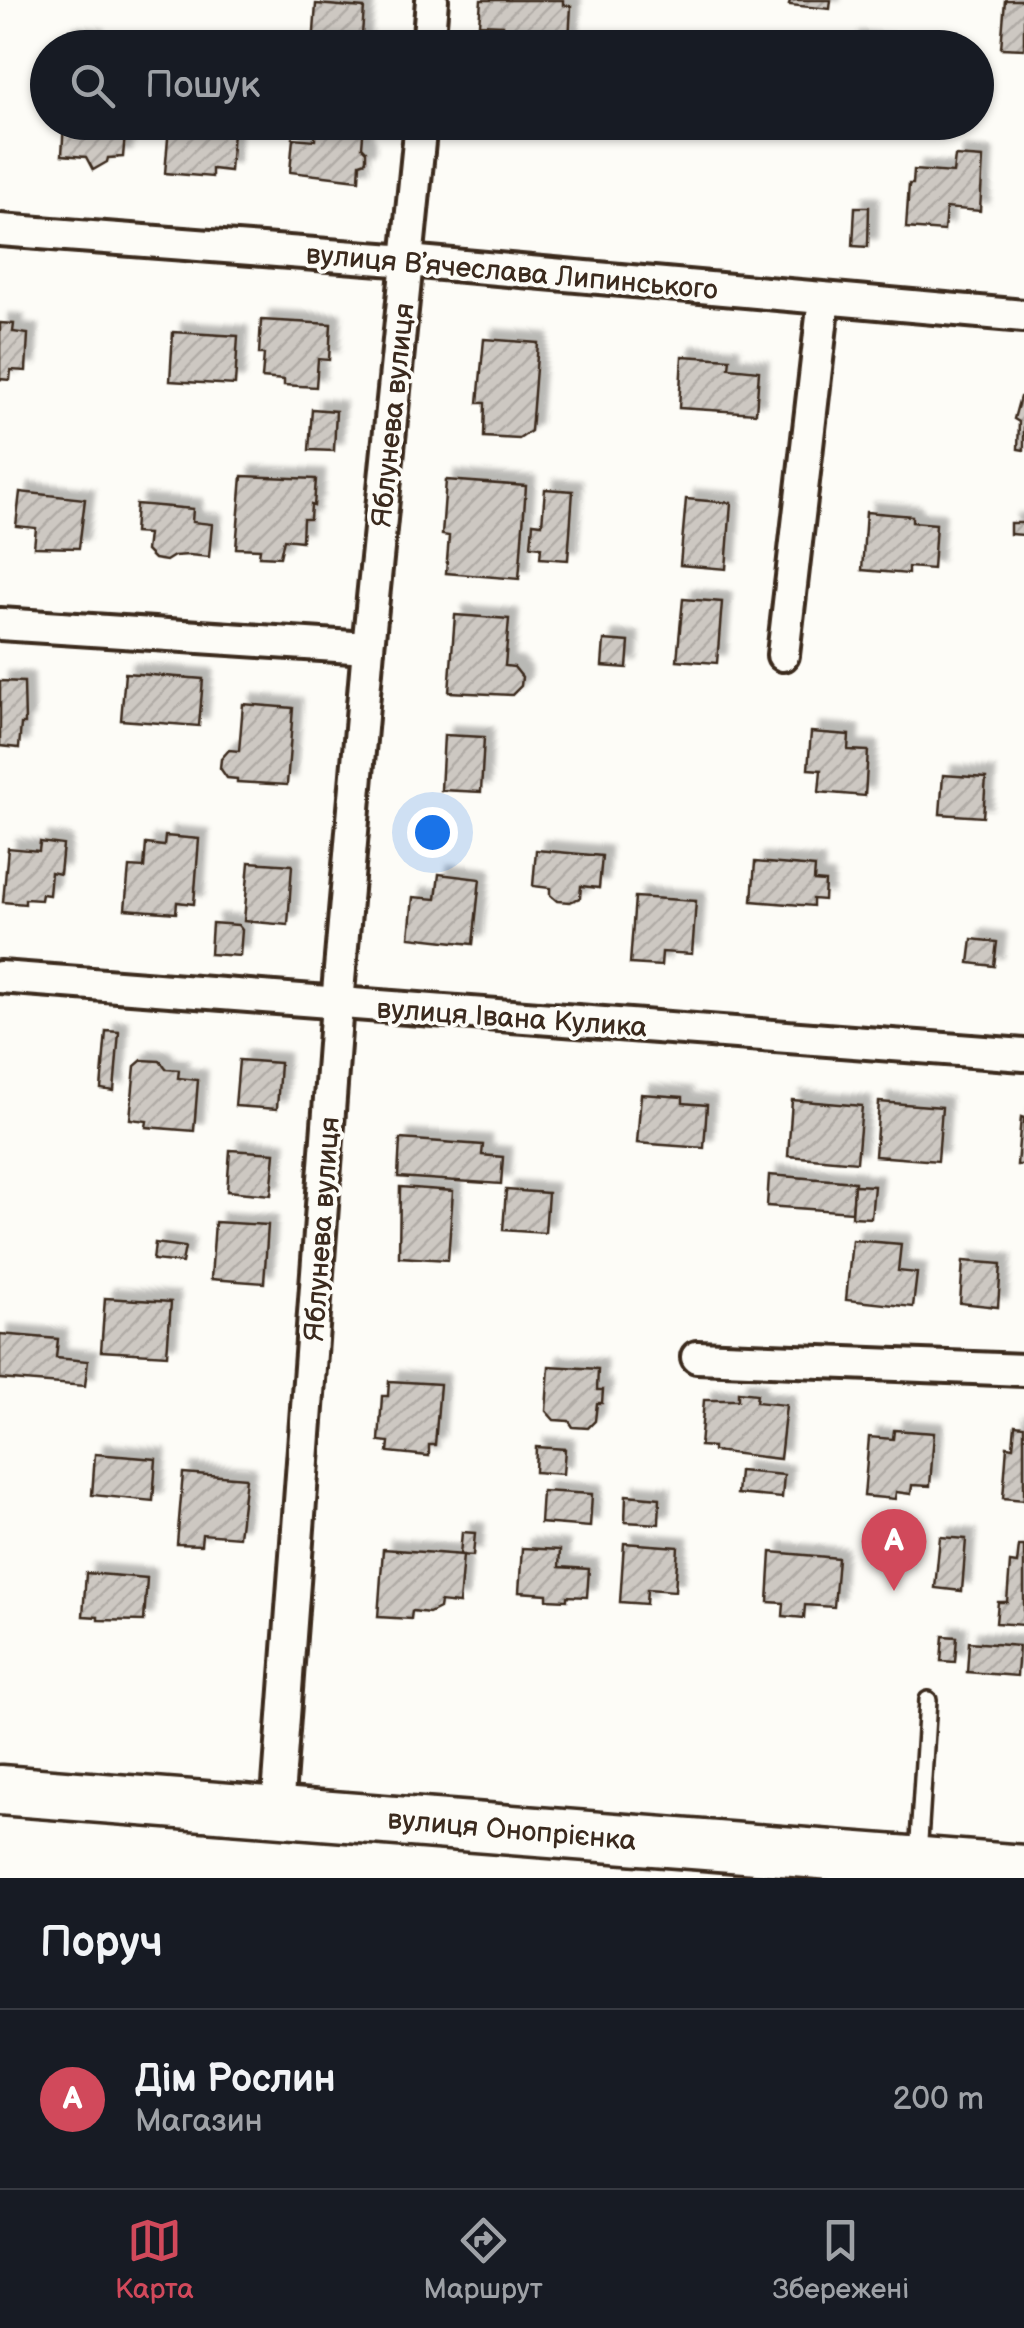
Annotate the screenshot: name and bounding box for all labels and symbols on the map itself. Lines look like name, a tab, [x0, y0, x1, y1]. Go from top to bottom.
street label: вулиця Вʼячеслава Липинського	[304, 238, 719, 307]
street label: Яблунева вулиця	[365, 302, 422, 529]
your location	[407, 807, 458, 858]
street label: вулиця Івана Кулика	[375, 993, 649, 1044]
street label: Яблунева вулиця	[298, 1116, 347, 1343]
pin: A	[862, 1508, 926, 1591]
street label: вулиця Онопрієнка	[386, 1803, 638, 1858]

